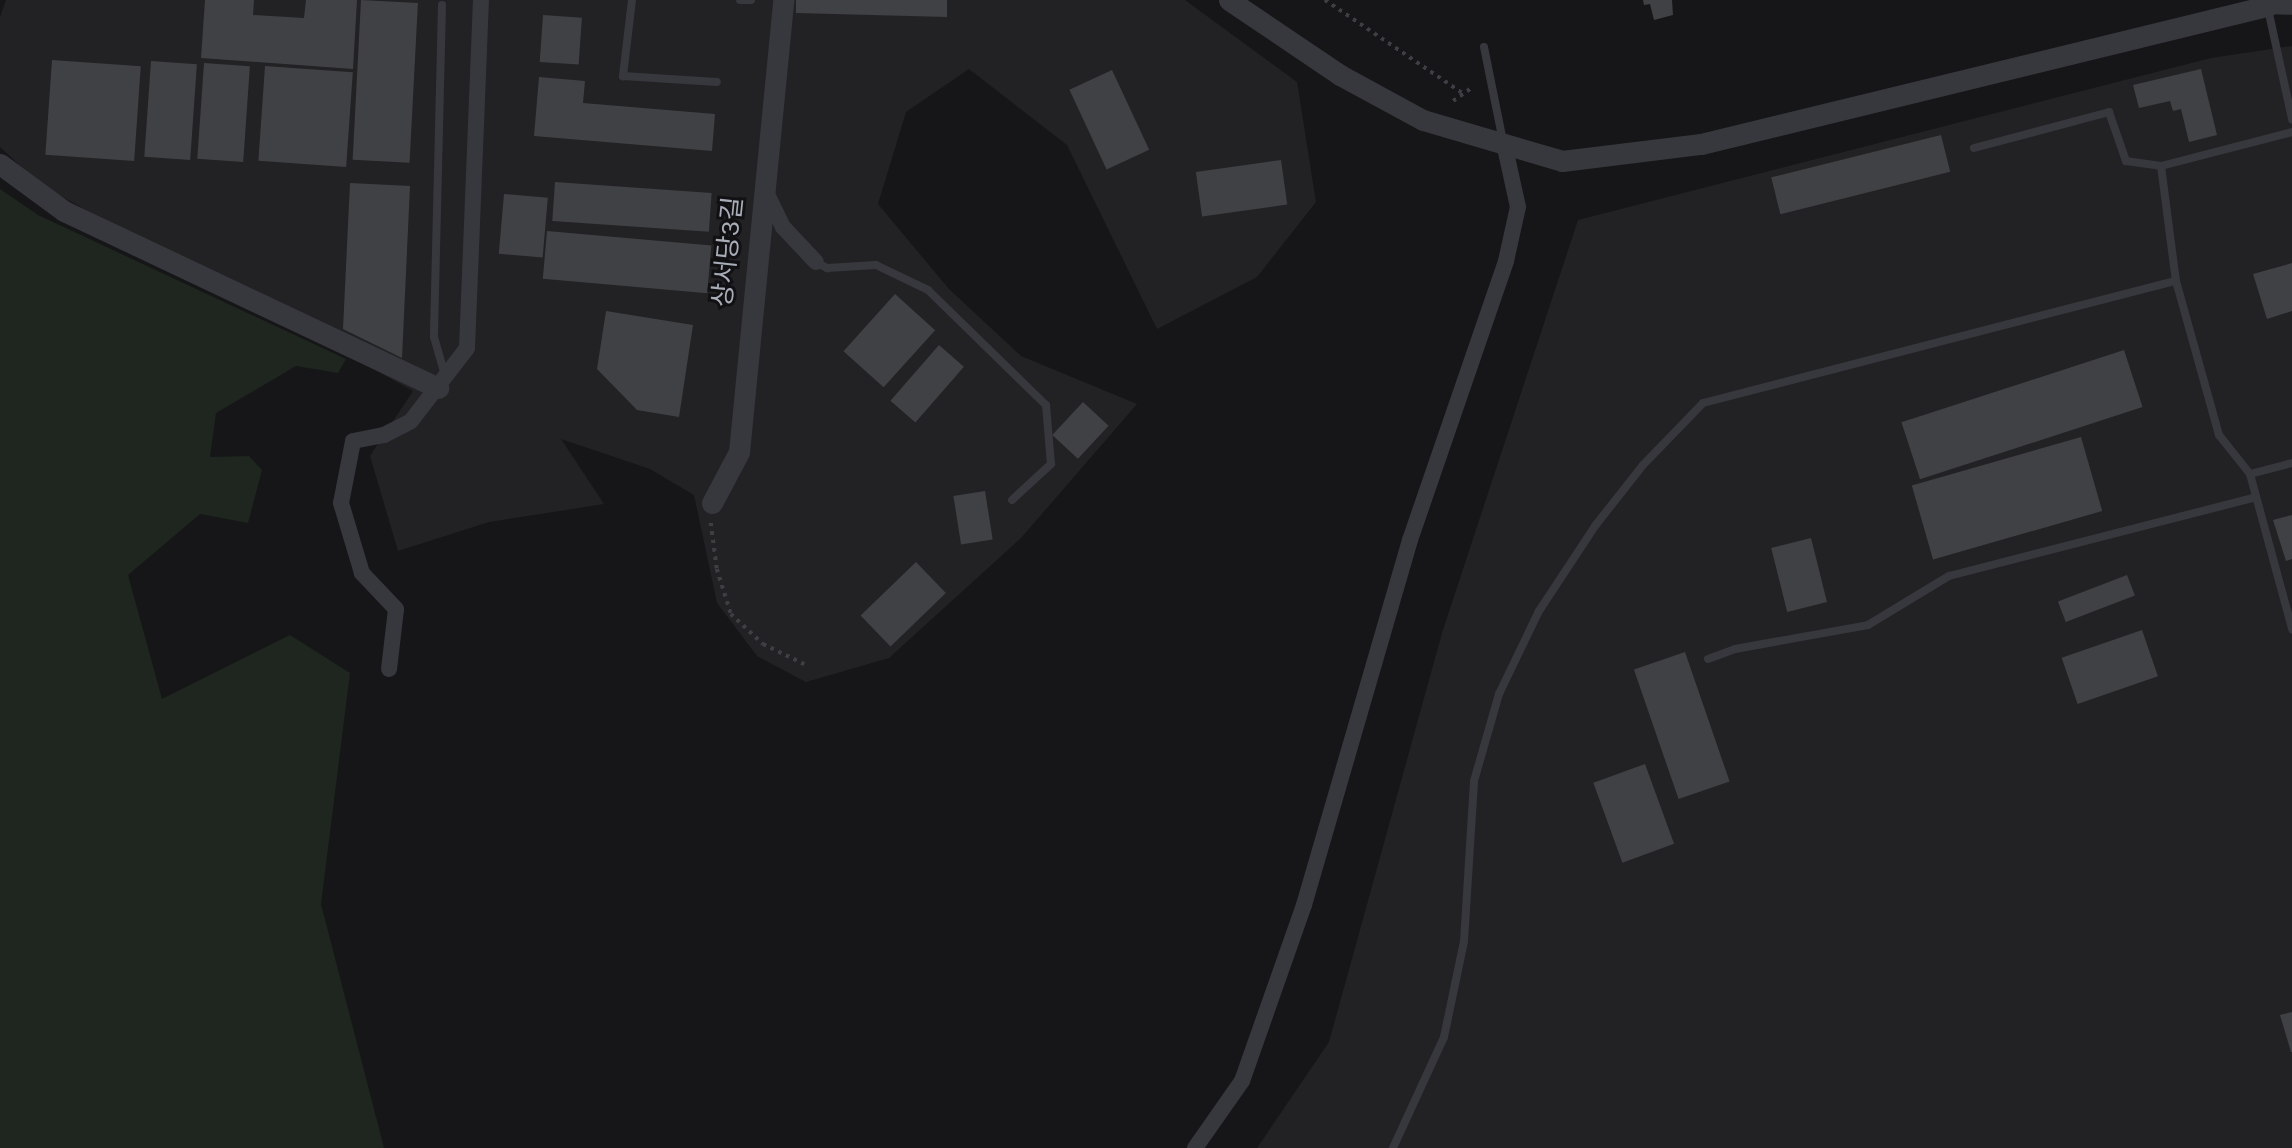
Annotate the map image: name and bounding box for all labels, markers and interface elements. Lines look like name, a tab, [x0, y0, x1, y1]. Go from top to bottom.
street label: 상서당3길	[707, 195, 749, 309]

